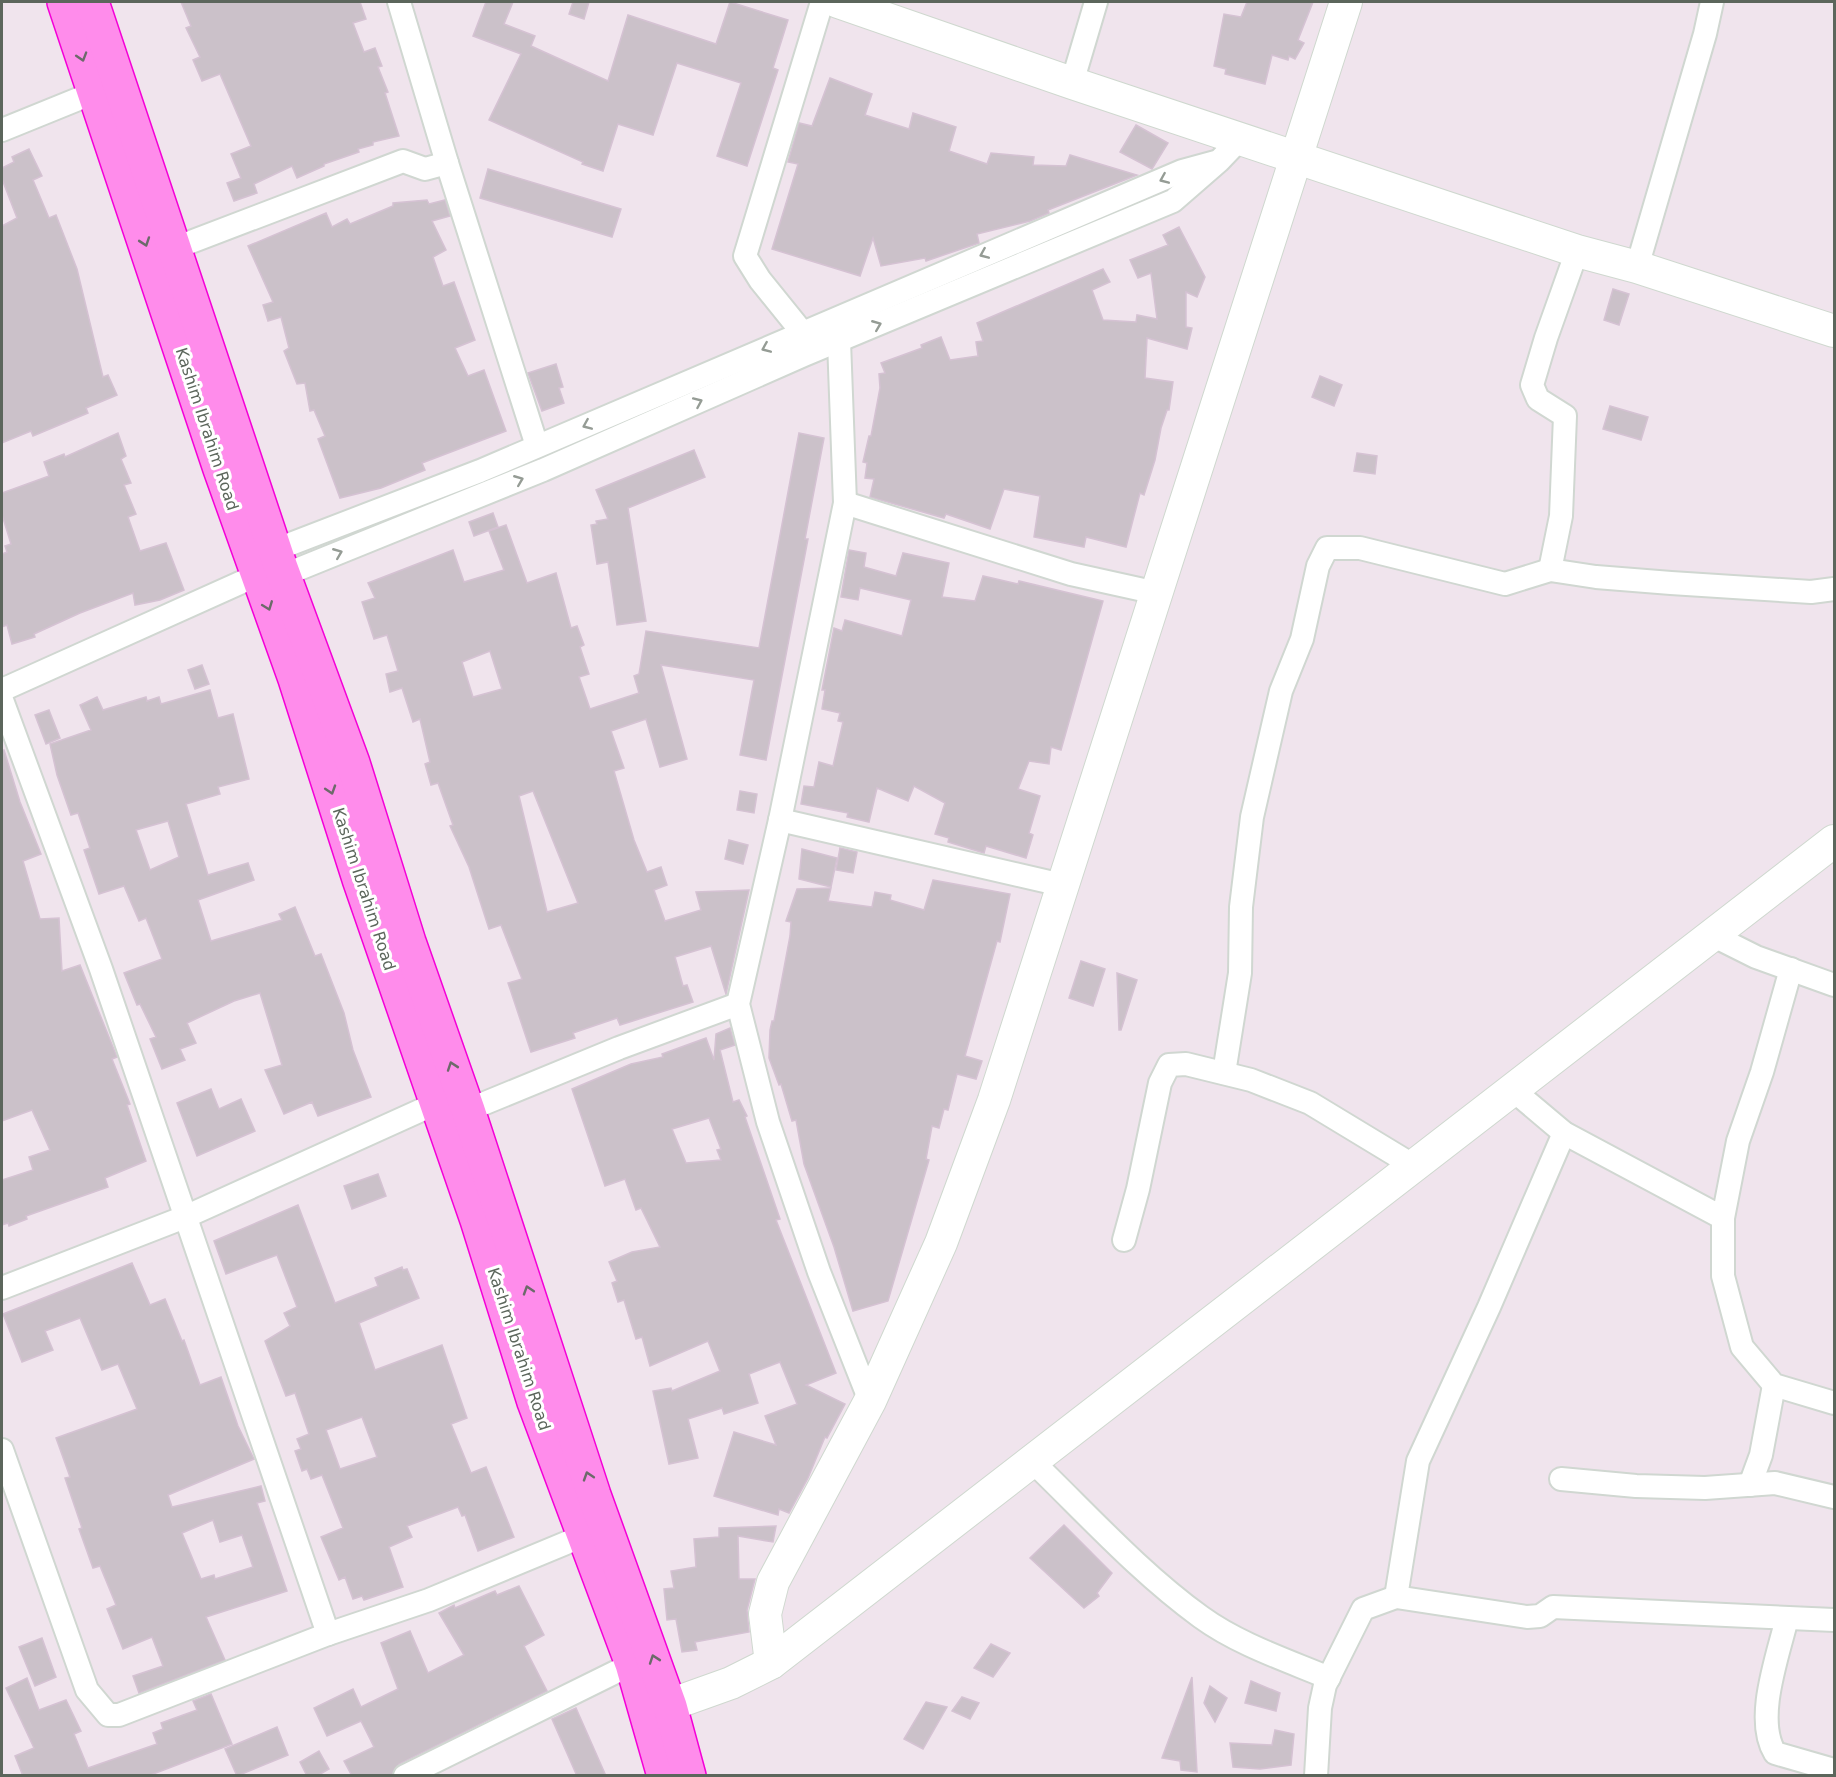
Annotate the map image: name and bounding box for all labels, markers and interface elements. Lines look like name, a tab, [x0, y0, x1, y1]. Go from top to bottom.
one-way arrow	[75, 51, 87, 62]
one-way arrow	[1159, 171, 1170, 183]
one-way arrow	[137, 236, 150, 247]
one-way arrow	[979, 247, 990, 259]
one-way arrow	[871, 320, 882, 332]
one-way arrow	[761, 341, 772, 353]
street label: Kashim Ibrahim Road	[172, 345, 242, 513]
one-way arrow	[692, 397, 703, 409]
one-way arrow	[582, 417, 593, 429]
one-way arrow	[513, 475, 524, 487]
one-way arrow	[332, 548, 343, 560]
one-way arrow	[260, 600, 273, 610]
one-way arrow	[324, 784, 336, 795]
street label: Kashim Ibrahim Road	[329, 805, 399, 973]
one-way arrow	[447, 1061, 460, 1072]
street label: Kashim Ibrahim Road	[484, 1265, 554, 1433]
one-way arrow	[523, 1285, 535, 1296]
one-way arrow	[583, 1471, 595, 1482]
one-way arrow	[648, 1655, 661, 1665]

